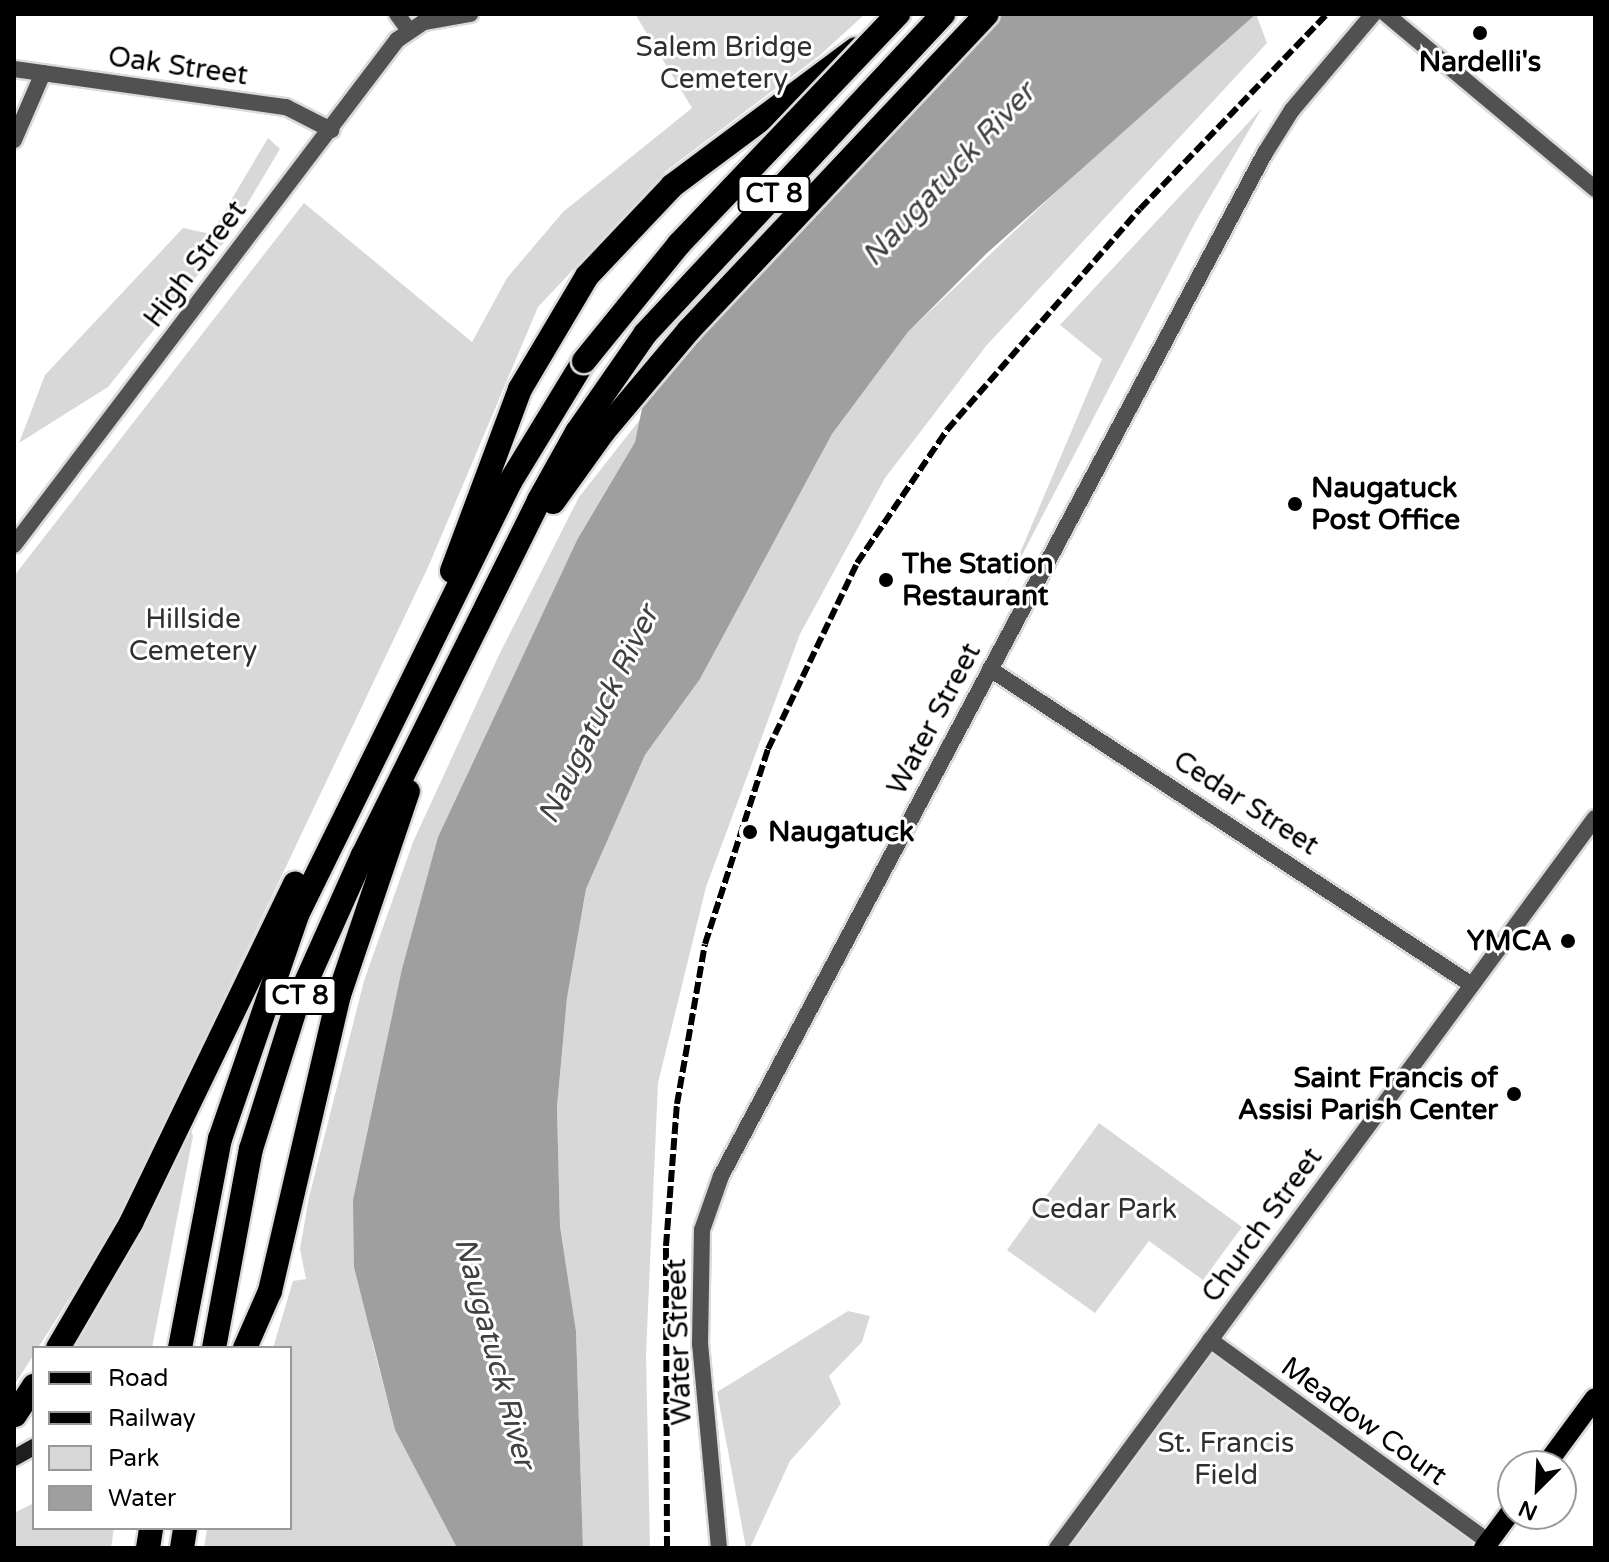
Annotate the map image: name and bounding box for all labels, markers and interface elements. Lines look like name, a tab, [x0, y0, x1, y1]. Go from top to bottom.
marker: Nardelli's	[1471, 24, 1489, 42]
park label: Salem Bridge Cemetery	[636, 30, 812, 96]
street label: Oak Street	[106, 40, 250, 92]
place label: Nardelli's	[1419, 45, 1541, 79]
water label: Naugatuck River	[855, 76, 1043, 274]
road number: CT 8	[736, 172, 812, 216]
street label: High Street	[136, 194, 254, 334]
place label: Naugatuck Post Office	[1311, 471, 1460, 537]
marker: Naugatuck Post Office	[1286, 495, 1304, 513]
place label: The Station Restaurant	[902, 547, 1054, 613]
marker: The Station Restaurant	[877, 571, 895, 589]
water label: Naugatuck River	[531, 600, 667, 830]
park label: Hillside Cemetery	[129, 602, 257, 668]
street label: Water Street	[880, 637, 988, 801]
street label: Cedar Street	[1167, 744, 1325, 862]
place label: Naugatuck	[768, 815, 914, 849]
marker: Naugatuck	[739, 821, 761, 843]
place label: YMCA	[1467, 924, 1552, 958]
marker: YMCA	[1559, 932, 1577, 950]
road number: CT 8	[262, 974, 338, 1018]
place label: Saint Francis of Assisi Parish Center	[1238, 1061, 1498, 1127]
marker: Saint Francis of Assisi Parish Center	[1505, 1085, 1523, 1103]
street label: Church Street	[1195, 1141, 1329, 1309]
park label: Cedar Park	[1031, 1192, 1177, 1226]
water label: Naugatuck River	[446, 1234, 542, 1472]
street label: Water Street	[659, 1258, 699, 1426]
legend	[32, 1346, 292, 1530]
street label: Meadow Court	[1275, 1350, 1453, 1492]
text: Road	[108, 1364, 168, 1393]
text: Railway	[108, 1404, 196, 1433]
park label: St. Francis Field	[1157, 1426, 1295, 1492]
text: Park	[108, 1444, 159, 1473]
north arrow	[1497, 1450, 1577, 1530]
text: Water	[108, 1484, 176, 1513]
text: N	[1515, 1495, 1541, 1526]

